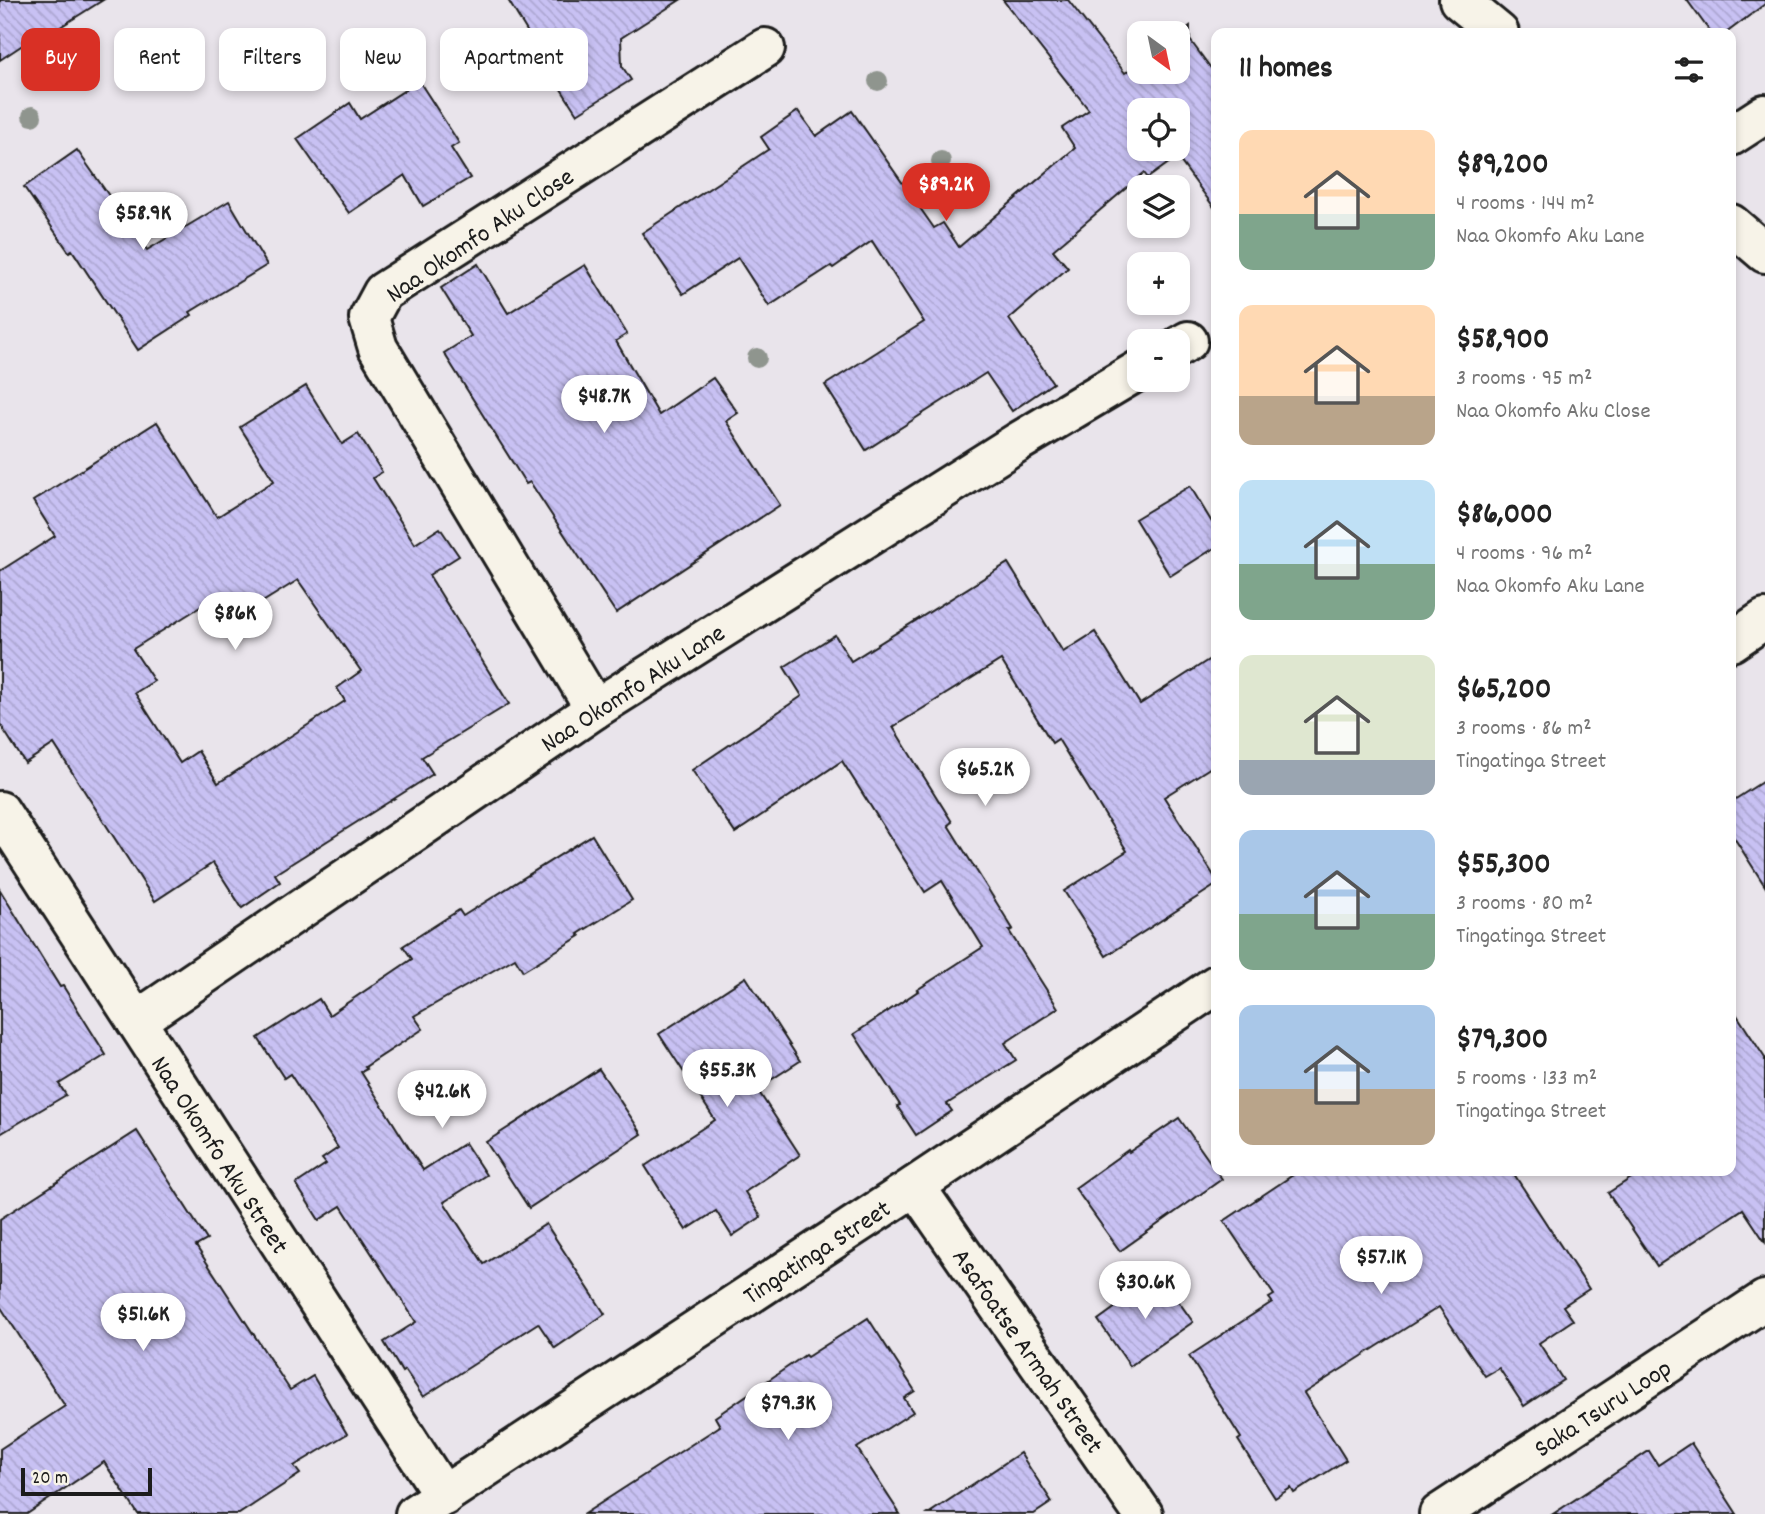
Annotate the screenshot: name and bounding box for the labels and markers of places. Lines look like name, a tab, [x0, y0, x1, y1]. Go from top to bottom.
pin: $89.2K	[889, 164, 1003, 223]
pin: $58.9K	[86, 192, 200, 252]
pin: $48.7K	[547, 376, 661, 435]
pin: $86K	[194, 592, 276, 652]
pin: $65.2K	[928, 748, 1042, 808]
pin: $55.3K	[670, 1050, 784, 1109]
pin: $42.6K	[385, 1070, 499, 1130]
pin: $57.1K	[1324, 1236, 1438, 1296]
pin: $30.6K	[1088, 1262, 1202, 1321]
pin: $51.6K	[86, 1294, 200, 1353]
pin: $79.3K	[731, 1382, 845, 1442]

